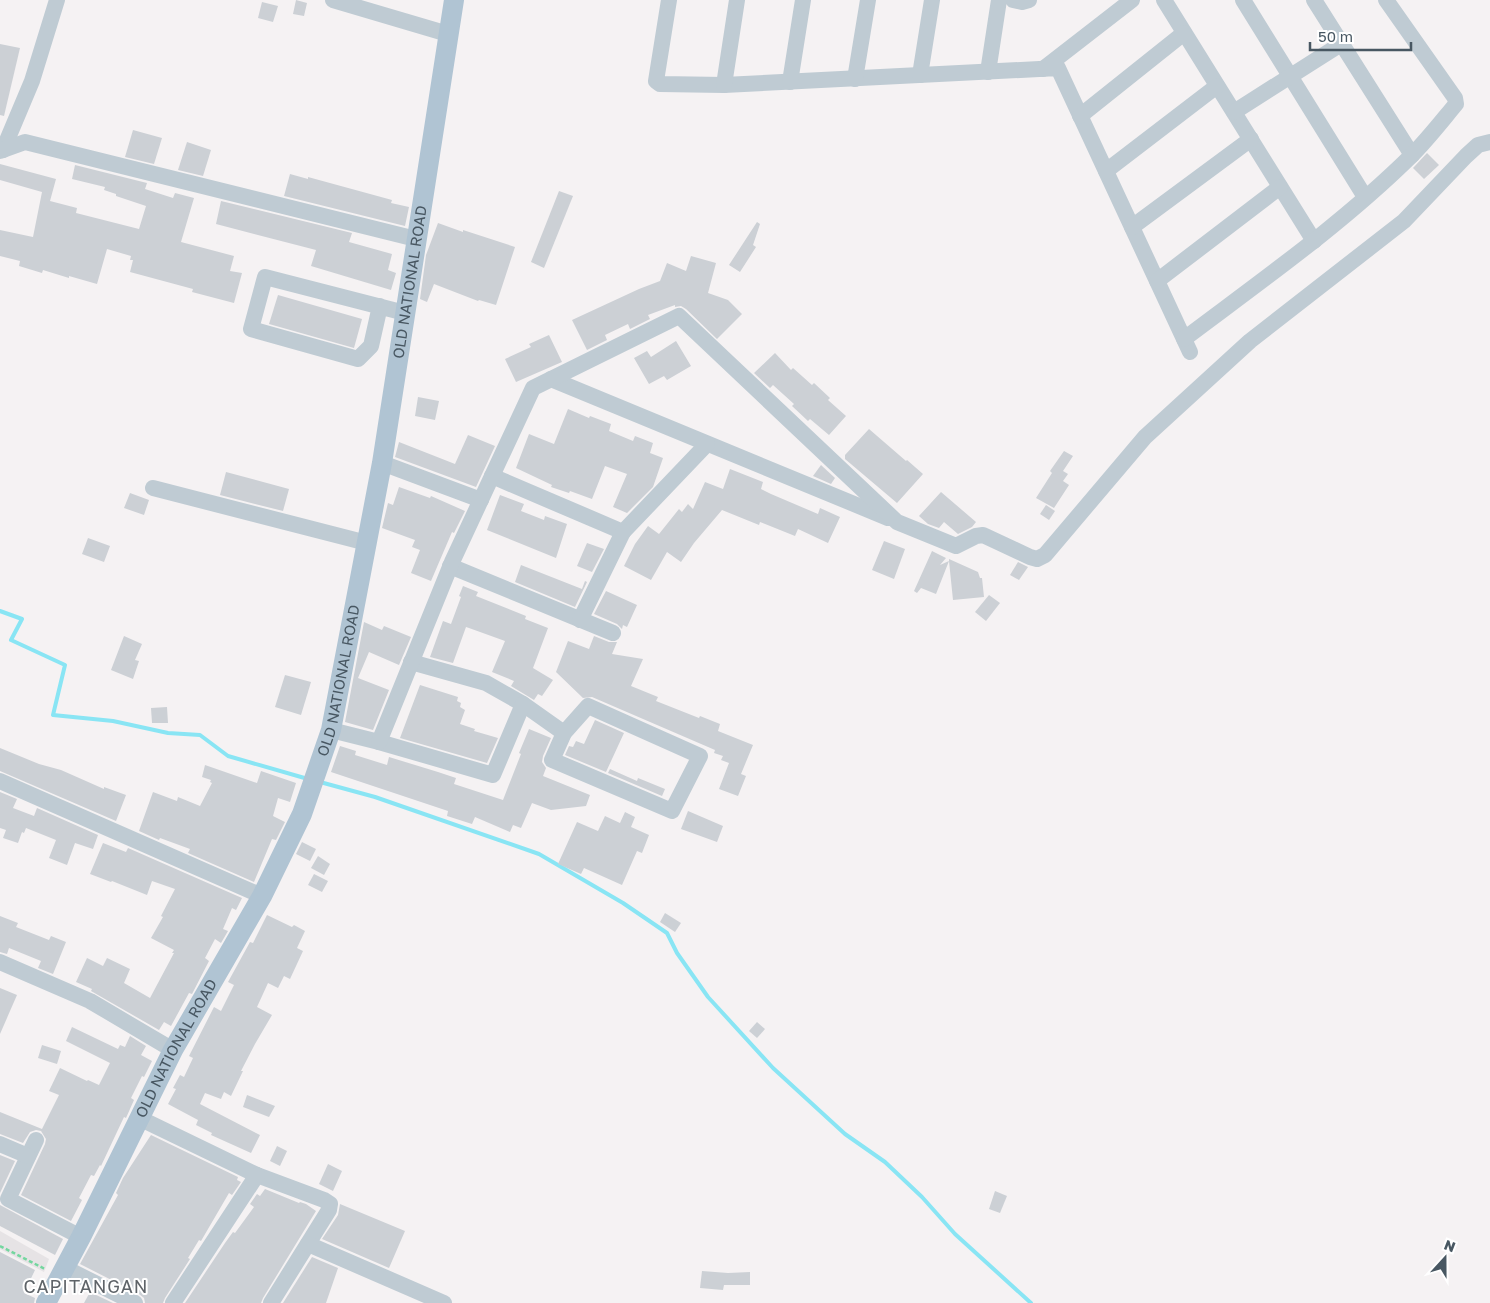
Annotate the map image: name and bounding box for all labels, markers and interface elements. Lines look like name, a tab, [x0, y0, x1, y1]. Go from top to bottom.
scale bar	[1310, 20, 1411, 52]
text: 50 m	[1318, 27, 1353, 45]
street label: OLD NATIONAL ROAD	[388, 204, 430, 360]
street label: OLD NATIONAL ROAD	[313, 603, 363, 759]
street label: OLD NATIONAL ROAD	[131, 976, 220, 1120]
north arrow	[1420, 1233, 1470, 1283]
text: N	[1442, 1236, 1458, 1255]
district label: CAPITANGAN	[24, 1275, 148, 1297]

